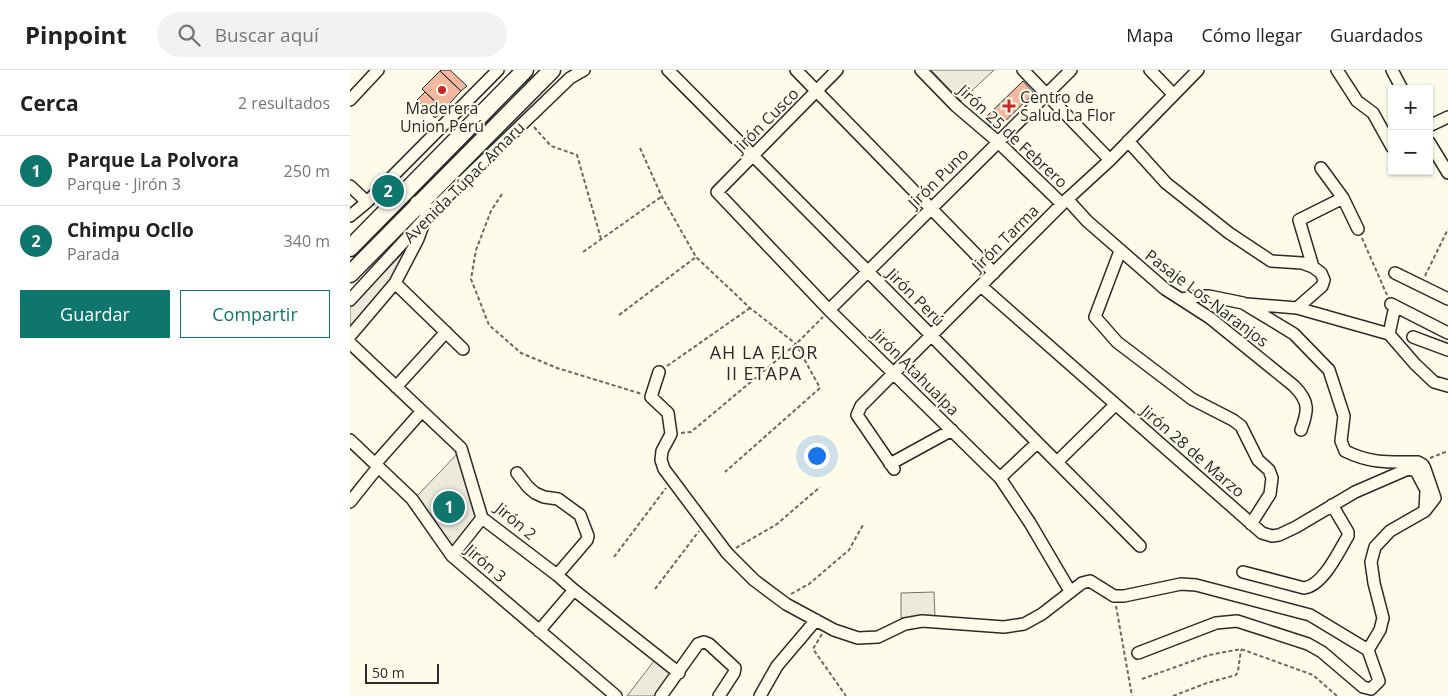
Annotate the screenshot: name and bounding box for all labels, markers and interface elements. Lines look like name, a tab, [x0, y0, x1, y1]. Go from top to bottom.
search box	[157, 12, 507, 57]
text: Pinpoint	[25, 18, 127, 51]
icon: search	[175, 21, 203, 49]
text: Buscar aquí	[215, 22, 319, 48]
text: Mapa	[1126, 23, 1173, 47]
text: Cómo llegar	[1201, 23, 1302, 47]
text: Guardados	[1330, 23, 1423, 47]
street label: Jirón 25 de Febrero	[952, 78, 1073, 193]
street label: Jirón Cusco	[727, 83, 803, 159]
marker: Maderera Union Perú	[436, 84, 448, 96]
map controls	[1388, 85, 1433, 175]
button: +	[1388, 85, 1433, 130]
place label: Centro de Salud La Flor	[1020, 86, 1116, 126]
text: Cerca	[20, 89, 79, 117]
text: 2 resultados	[238, 92, 330, 114]
place label: Maderera Union Perú	[400, 97, 484, 137]
marker: Centro de Salud La Flor	[1002, 99, 1016, 113]
street label: Avenida Túpac Amaru	[399, 117, 529, 247]
button: −	[1388, 130, 1433, 175]
street label: Jirón Puno	[901, 143, 973, 215]
text: Parque La Polvora	[67, 147, 239, 173]
text: 1	[31, 160, 41, 182]
text: 250 m	[284, 160, 330, 182]
pin: 2	[372, 172, 404, 210]
text: Parque · Jirón 3	[67, 173, 181, 195]
street label: Jirón Tarma	[965, 200, 1043, 278]
text: Chimpu Ocllo	[67, 217, 194, 243]
text: 2	[31, 230, 41, 252]
text: 340 m	[284, 230, 330, 252]
text: Parada	[67, 243, 120, 265]
street label: Pasaje Los Naranjos	[1141, 244, 1273, 352]
street label: Jirón Perú	[881, 262, 950, 331]
button: Guardar	[20, 290, 170, 338]
button: Compartir	[180, 290, 330, 338]
street label: Jirón Atahualpa	[866, 322, 964, 420]
district label: AH LA FLOR II ETAPA	[710, 340, 818, 385]
street label: Jirón 28 de Marzo	[1135, 398, 1250, 502]
your location	[804, 443, 830, 469]
pin: 1	[433, 488, 465, 526]
street label: Jirón 2	[489, 496, 541, 545]
street label: Jirón 3	[459, 538, 511, 587]
scale bar	[365, 661, 439, 684]
text: 50 m	[372, 663, 405, 682]

